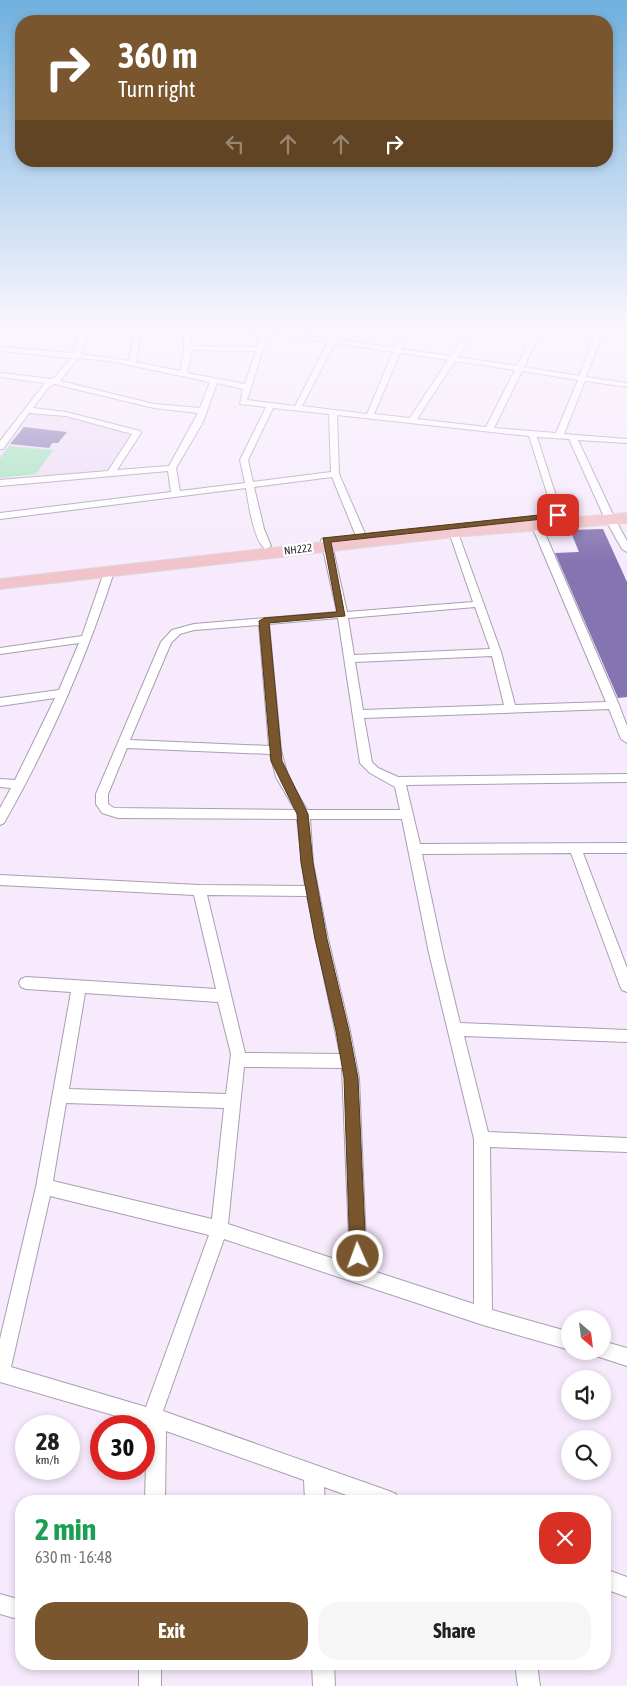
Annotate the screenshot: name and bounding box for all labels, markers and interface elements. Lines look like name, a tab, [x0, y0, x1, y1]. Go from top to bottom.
icon: right	[35, 35, 100, 100]
text: 360 m	[118, 35, 197, 75]
text: Turn right	[118, 76, 195, 102]
icon: left	[221, 130, 249, 158]
icon: ahead	[274, 130, 302, 158]
icon: ahead	[327, 130, 355, 158]
icon: right	[380, 130, 408, 158]
pin	[537, 494, 579, 536]
icon: arrive	[544, 501, 572, 529]
street label: NH222	[283, 541, 313, 557]
position arrow	[331, 1229, 383, 1281]
north arrow	[561, 1310, 611, 1360]
map controls	[561, 1310, 611, 1480]
button: sound	[561, 1370, 611, 1420]
speed limit sign: 30	[90, 1415, 155, 1480]
text: 28	[36, 1427, 59, 1455]
button: search	[561, 1430, 611, 1480]
text: km/h	[36, 1453, 59, 1467]
text: 2 min	[35, 1512, 96, 1546]
button: close	[539, 1512, 591, 1564]
text: 630 m · 16:48	[35, 1548, 112, 1566]
button: Exit	[35, 1602, 308, 1660]
button: Share	[318, 1602, 591, 1660]

